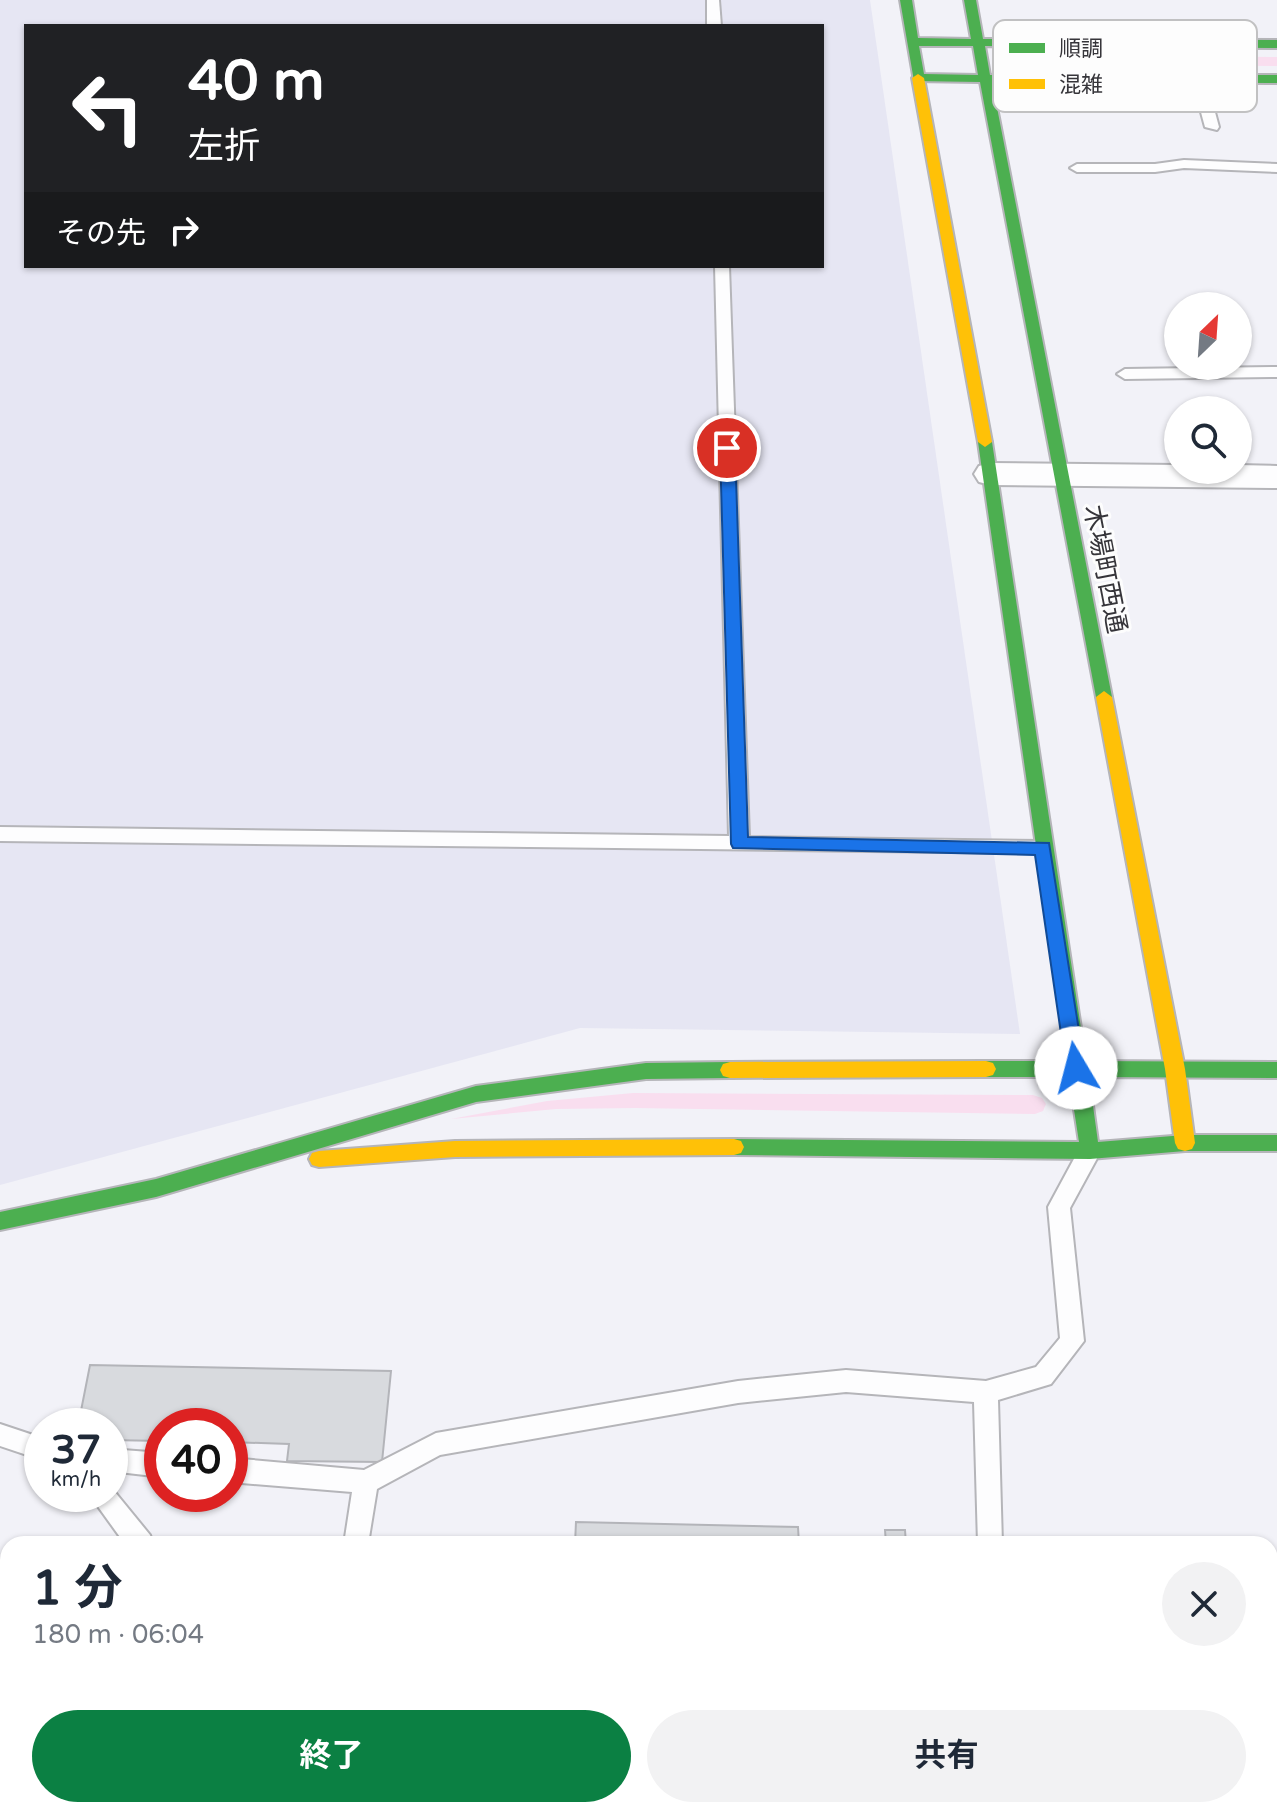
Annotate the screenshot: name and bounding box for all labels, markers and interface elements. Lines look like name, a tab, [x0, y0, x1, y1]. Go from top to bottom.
legend	[993, 20, 1257, 112]
text: 順調	[1059, 36, 1103, 62]
text: 40 m	[188, 48, 324, 115]
icon: left	[56, 56, 160, 160]
text: 混雑	[1059, 72, 1103, 98]
text: 左折	[188, 125, 260, 168]
icon: right	[162, 208, 206, 252]
text: その先	[56, 215, 146, 252]
north arrow	[1164, 292, 1252, 380]
map controls	[1164, 292, 1252, 484]
button: search	[1164, 396, 1252, 484]
pin	[693, 414, 761, 482]
icon: arrive	[705, 426, 749, 470]
street label: 木場町西通	[1077, 502, 1133, 636]
position arrow	[1034, 1026, 1118, 1110]
speed limit sign: 40	[144, 1408, 248, 1512]
text: 37	[51, 1426, 101, 1474]
text: km/h	[51, 1468, 101, 1492]
text: 1 分	[32, 1560, 123, 1618]
button: close	[1162, 1562, 1246, 1646]
text: 180 m · 06:04	[32, 1619, 204, 1650]
button: 終了	[32, 1710, 631, 1802]
button: 共有	[647, 1710, 1246, 1802]

